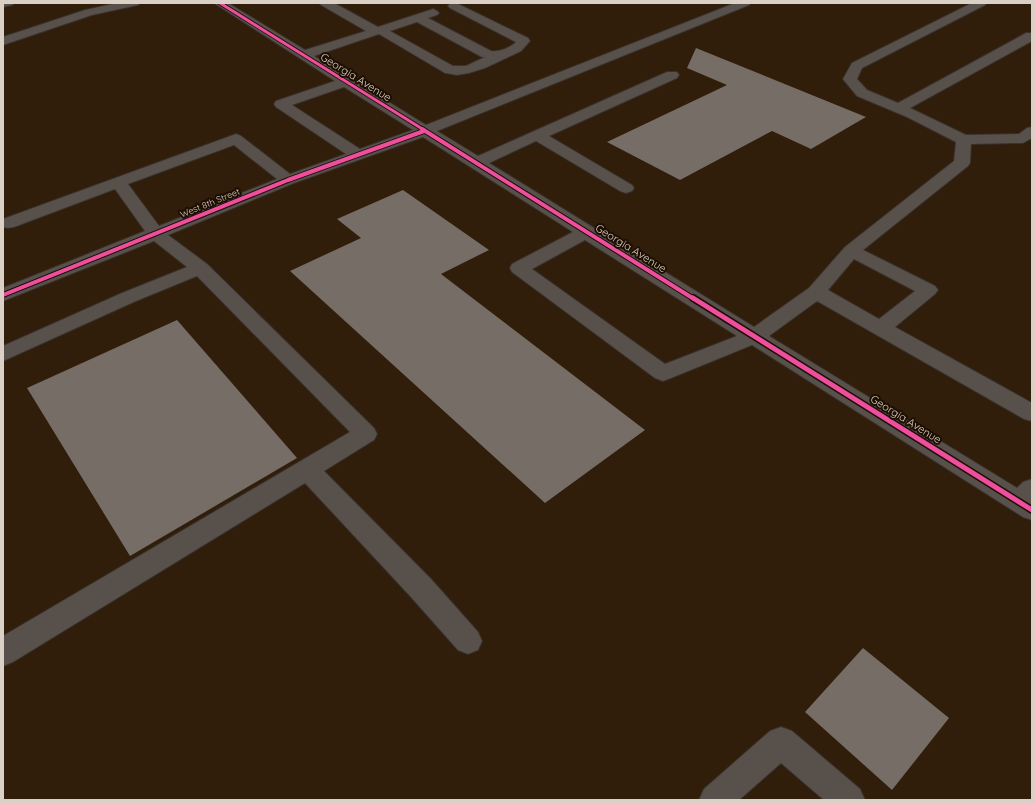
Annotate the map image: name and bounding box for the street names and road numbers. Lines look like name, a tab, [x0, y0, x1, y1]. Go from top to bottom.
street label: Georgia Avenue	[318, 50, 394, 104]
street label: West 8th Street	[178, 186, 241, 220]
street label: Georgia Avenue	[593, 221, 669, 275]
street label: Georgia Avenue	[868, 392, 944, 446]

